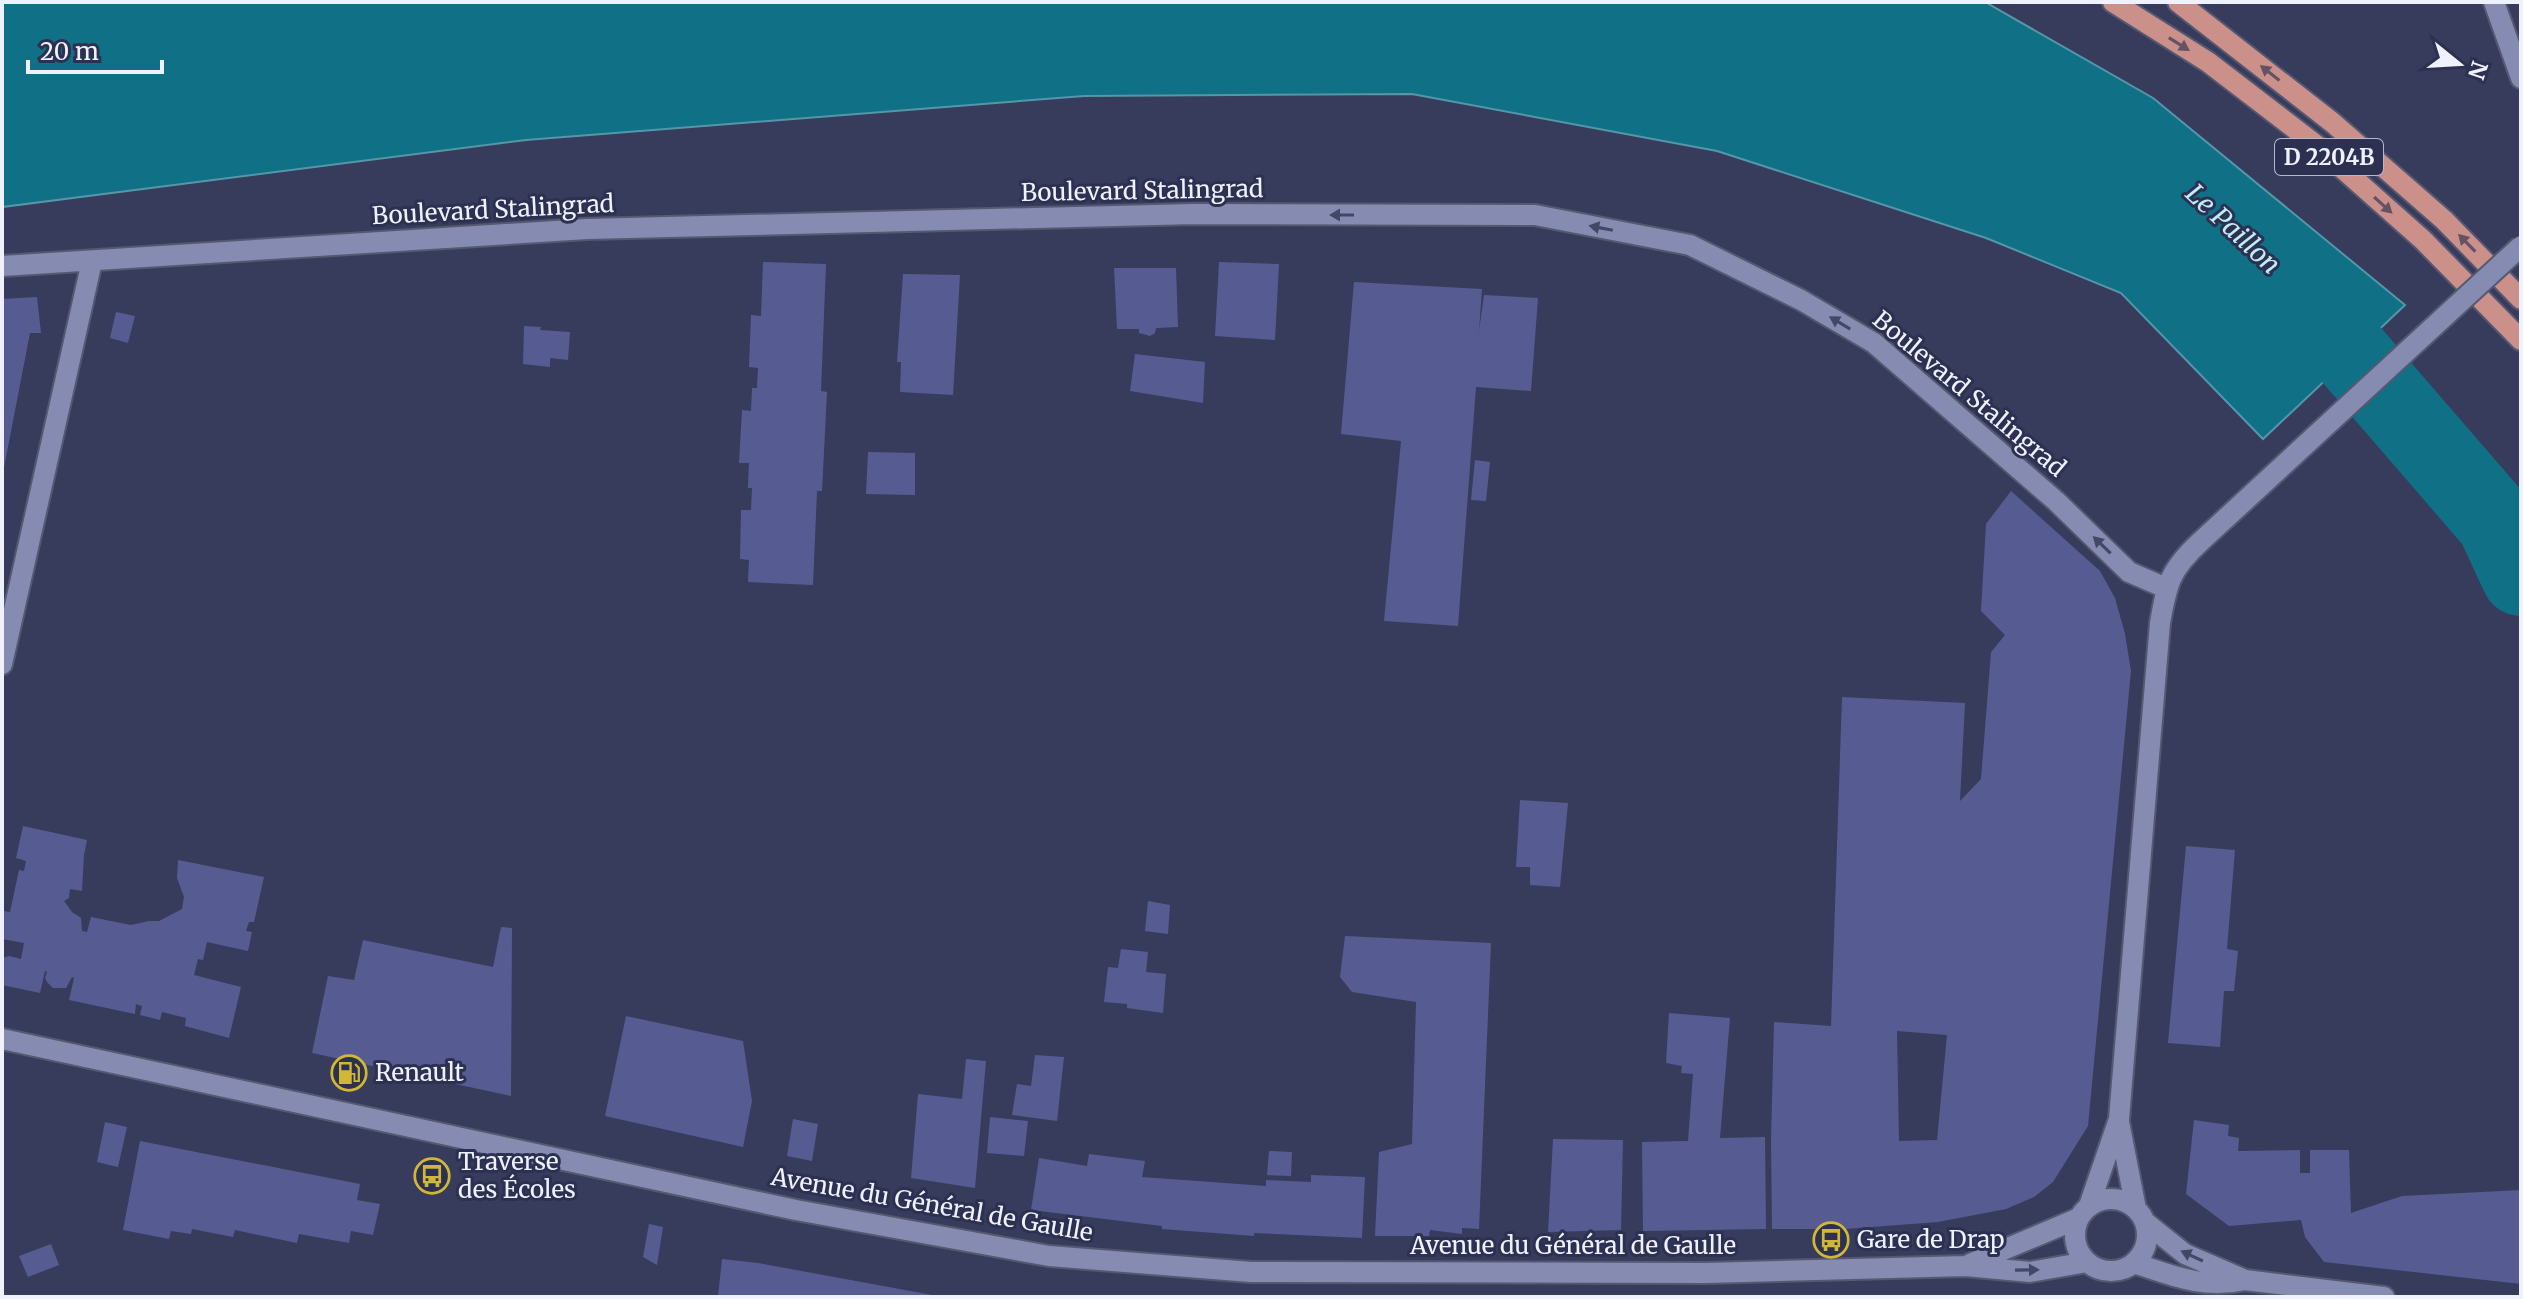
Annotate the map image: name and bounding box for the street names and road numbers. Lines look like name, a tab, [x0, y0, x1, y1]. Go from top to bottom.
road number: D 2204B	[2275, 139, 2383, 175]
street label: Boulevard Stalingrad	[1020, 173, 1264, 208]
street label: Boulevard Stalingrad	[371, 188, 615, 231]
street label: Boulevard Stalingrad	[1866, 304, 2072, 483]
street label: Avenue du Général de Gaulle	[768, 1161, 1095, 1248]
street label: Avenue du Général de Gaulle	[1409, 1230, 1736, 1261]

